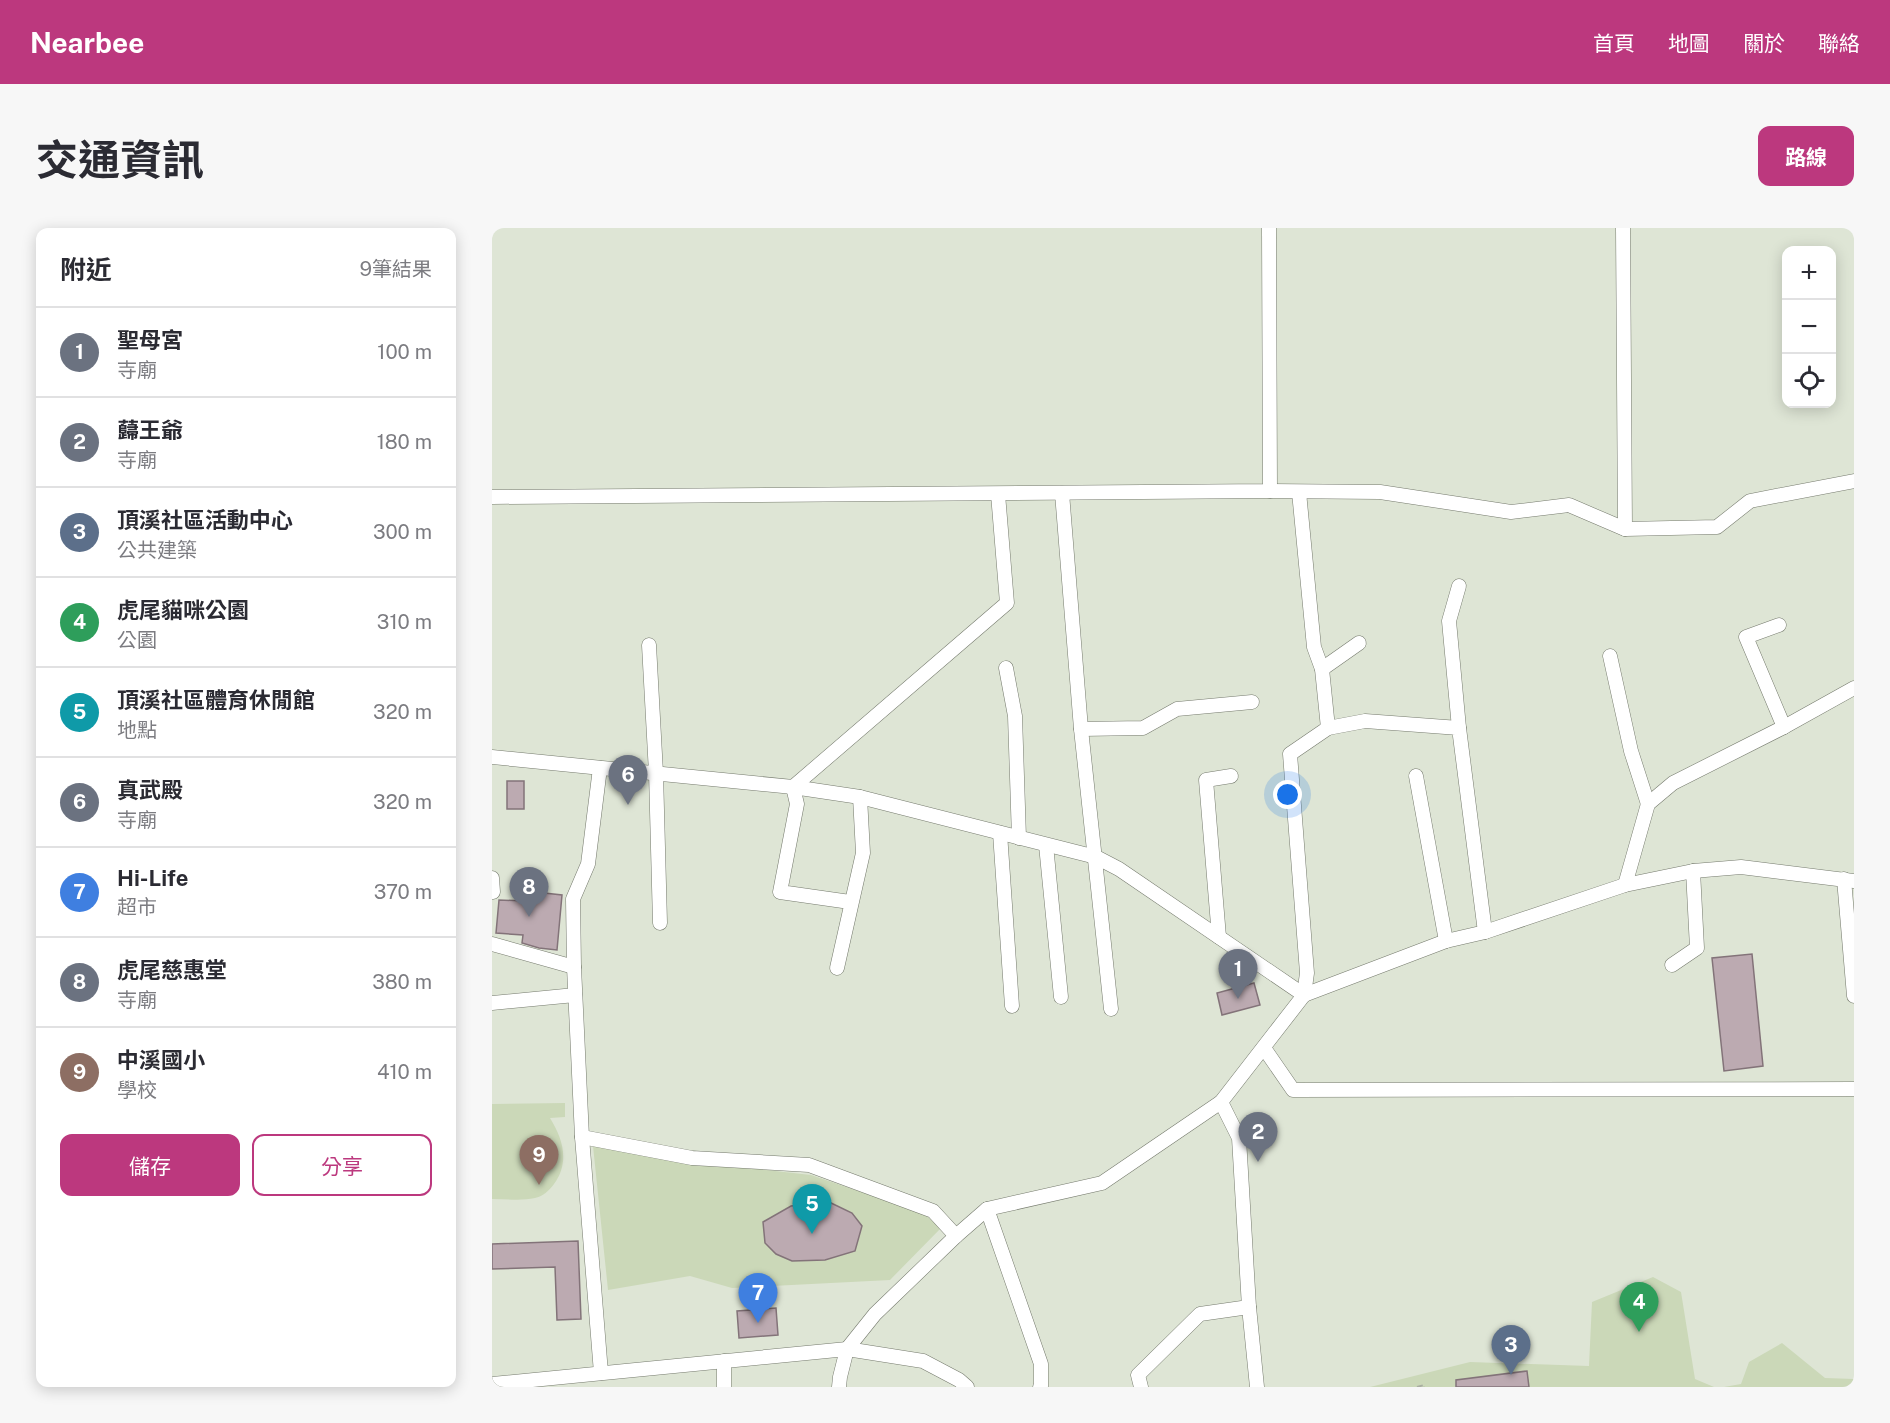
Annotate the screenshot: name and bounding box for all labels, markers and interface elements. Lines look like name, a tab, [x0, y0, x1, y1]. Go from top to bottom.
text: Nearbee	[30, 26, 144, 59]
text: 首頁	[1593, 31, 1635, 56]
text: 地圖	[1668, 31, 1710, 56]
text: 關於	[1743, 31, 1785, 56]
text: 聯絡	[1818, 31, 1860, 56]
button: 路線	[1758, 126, 1854, 186]
text: 交通資訊	[36, 135, 204, 184]
map controls	[1782, 246, 1836, 408]
button: +	[1782, 246, 1836, 300]
text: 附近	[60, 254, 112, 285]
text: 9筆結果	[360, 257, 432, 281]
button: −	[1782, 300, 1836, 354]
text: 聖母宮	[117, 327, 183, 353]
text: 1	[75, 340, 84, 364]
text: 100 m	[377, 340, 432, 364]
button: locate	[1782, 354, 1836, 408]
text: 寺廟	[117, 358, 157, 382]
text: 蘬王爺	[117, 417, 183, 443]
text: 2	[73, 430, 86, 454]
text: 180 m	[377, 430, 432, 454]
text: 寺廟	[117, 448, 157, 472]
text: 頂溪社區活動中心	[117, 507, 293, 533]
text: 3	[73, 520, 86, 544]
text: 300 m	[373, 520, 432, 544]
text: 公共建築	[117, 538, 197, 562]
text: 虎尾貓咪公園	[117, 597, 249, 623]
text: 4	[73, 610, 86, 634]
text: 310 m	[377, 610, 432, 634]
text: 公園	[117, 628, 157, 652]
text: 頂溪社區體育休閒館	[117, 687, 315, 713]
text: 5	[73, 700, 86, 724]
text: 320 m	[373, 700, 432, 724]
text: 地點	[117, 718, 157, 742]
pin: 6	[608, 756, 648, 805]
text: 真武殿	[117, 777, 183, 803]
your location	[1273, 780, 1302, 809]
text: 6	[73, 790, 86, 814]
text: 320 m	[373, 790, 432, 814]
text: 寺廟	[117, 808, 157, 832]
text: Hi-Life	[117, 865, 188, 891]
pin: 8	[510, 868, 549, 917]
text: 7	[73, 880, 86, 904]
text: 370 m	[374, 880, 432, 904]
text: 超市	[117, 895, 157, 919]
pin: 1	[1218, 950, 1258, 999]
text: 虎尾慈惠堂	[117, 957, 227, 983]
text: 8	[73, 970, 86, 994]
text: 380 m	[372, 970, 432, 994]
text: 寺廟	[117, 988, 157, 1012]
text: 中溪國小	[117, 1047, 205, 1073]
text: 9	[73, 1060, 86, 1084]
text: 410 m	[377, 1060, 432, 1084]
text: 學校	[117, 1078, 157, 1102]
pin: 2	[1238, 1112, 1278, 1162]
button: 儲存	[60, 1134, 240, 1196]
button: 分享	[252, 1134, 432, 1196]
pin: 9	[520, 1136, 558, 1185]
pin: 5	[792, 1184, 832, 1234]
pin: 7	[738, 1274, 778, 1323]
pin: 4	[1620, 1282, 1658, 1332]
pin: 3	[1492, 1326, 1530, 1375]

